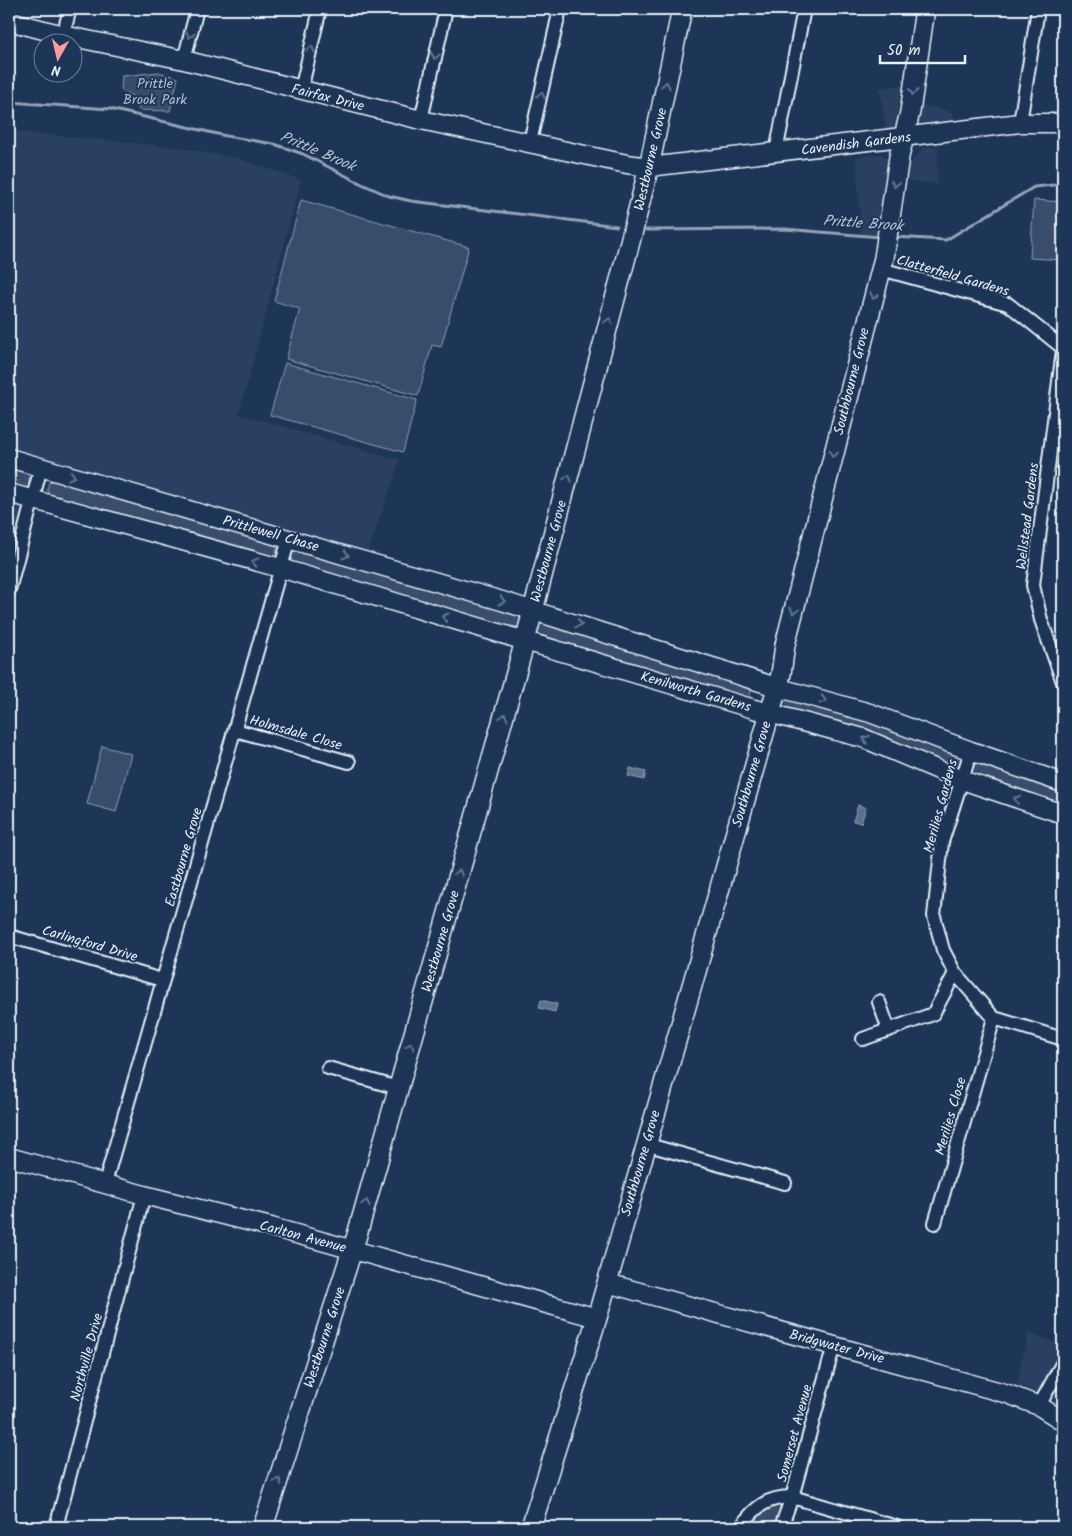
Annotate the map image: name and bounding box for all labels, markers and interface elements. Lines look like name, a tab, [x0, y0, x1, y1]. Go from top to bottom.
one-way arrow	[185, 30, 196, 39]
north arrow	[32, 32, 82, 82]
scale bar	[880, 32, 964, 64]
text: 50 m	[887, 39, 921, 63]
one-way arrow	[305, 45, 316, 54]
one-way arrow	[431, 52, 441, 61]
text: N	[50, 58, 62, 81]
park label: Prittle Brook Park	[123, 73, 187, 111]
street label: Fairfax Drive	[289, 78, 367, 118]
one-way arrow	[661, 80, 671, 89]
one-way arrow	[908, 87, 918, 96]
one-way arrow	[535, 90, 546, 99]
street label: Westbourne Grove	[628, 105, 674, 213]
water label: Prittle Brook	[276, 125, 361, 179]
street label: Cavendish Gardens	[800, 126, 912, 162]
one-way arrow	[890, 180, 901, 188]
water label: Prittle Brook	[822, 209, 906, 239]
street label: Clatterfield Gardens	[894, 249, 1012, 303]
one-way arrow	[869, 292, 879, 300]
one-way arrow	[604, 317, 614, 326]
street label: Southbourne Grove	[828, 325, 876, 437]
one-way arrow	[828, 449, 839, 458]
street label: Wellstead Gardens	[1011, 461, 1045, 571]
one-way arrow	[68, 471, 76, 481]
one-way arrow	[562, 475, 572, 483]
street label: Westbourne Grove	[525, 497, 573, 605]
street label: Prittlewell Chase	[220, 510, 322, 558]
one-way arrow	[342, 550, 350, 560]
one-way arrow	[252, 557, 260, 567]
one-way arrow	[498, 595, 506, 605]
one-way arrow	[789, 607, 800, 616]
one-way arrow	[441, 612, 450, 622]
one-way arrow	[574, 618, 583, 628]
street label: Kenilworth Gardens	[638, 666, 754, 718]
one-way arrow	[819, 695, 827, 705]
street label: Holmsdale Close	[247, 709, 345, 757]
one-way arrow	[498, 713, 508, 721]
street label: Southbourne Grove	[726, 718, 778, 830]
one-way arrow	[862, 735, 870, 745]
street label: Merilies Gardens	[918, 757, 964, 856]
one-way arrow	[1013, 795, 1022, 805]
street label: Eastbourne Grove	[159, 804, 209, 909]
one-way arrow	[454, 870, 464, 878]
street label: Westbourne Grove	[416, 887, 466, 995]
street label: Carlingford Drive	[39, 920, 141, 968]
one-way arrow	[404, 1043, 414, 1051]
street label: Merilies Close	[929, 1074, 973, 1158]
street label: Southbourne Grove	[615, 1107, 667, 1219]
one-way arrow	[360, 1199, 370, 1207]
street label: Carlton Avenue	[257, 1215, 349, 1259]
street label: Westbourne Grove	[298, 1283, 352, 1391]
street label: Northville Drive	[65, 1310, 109, 1404]
street label: Bridgwater Drive	[787, 1324, 887, 1370]
street label: Somerset Avenue	[771, 1381, 819, 1485]
one-way arrow	[272, 1477, 282, 1485]

